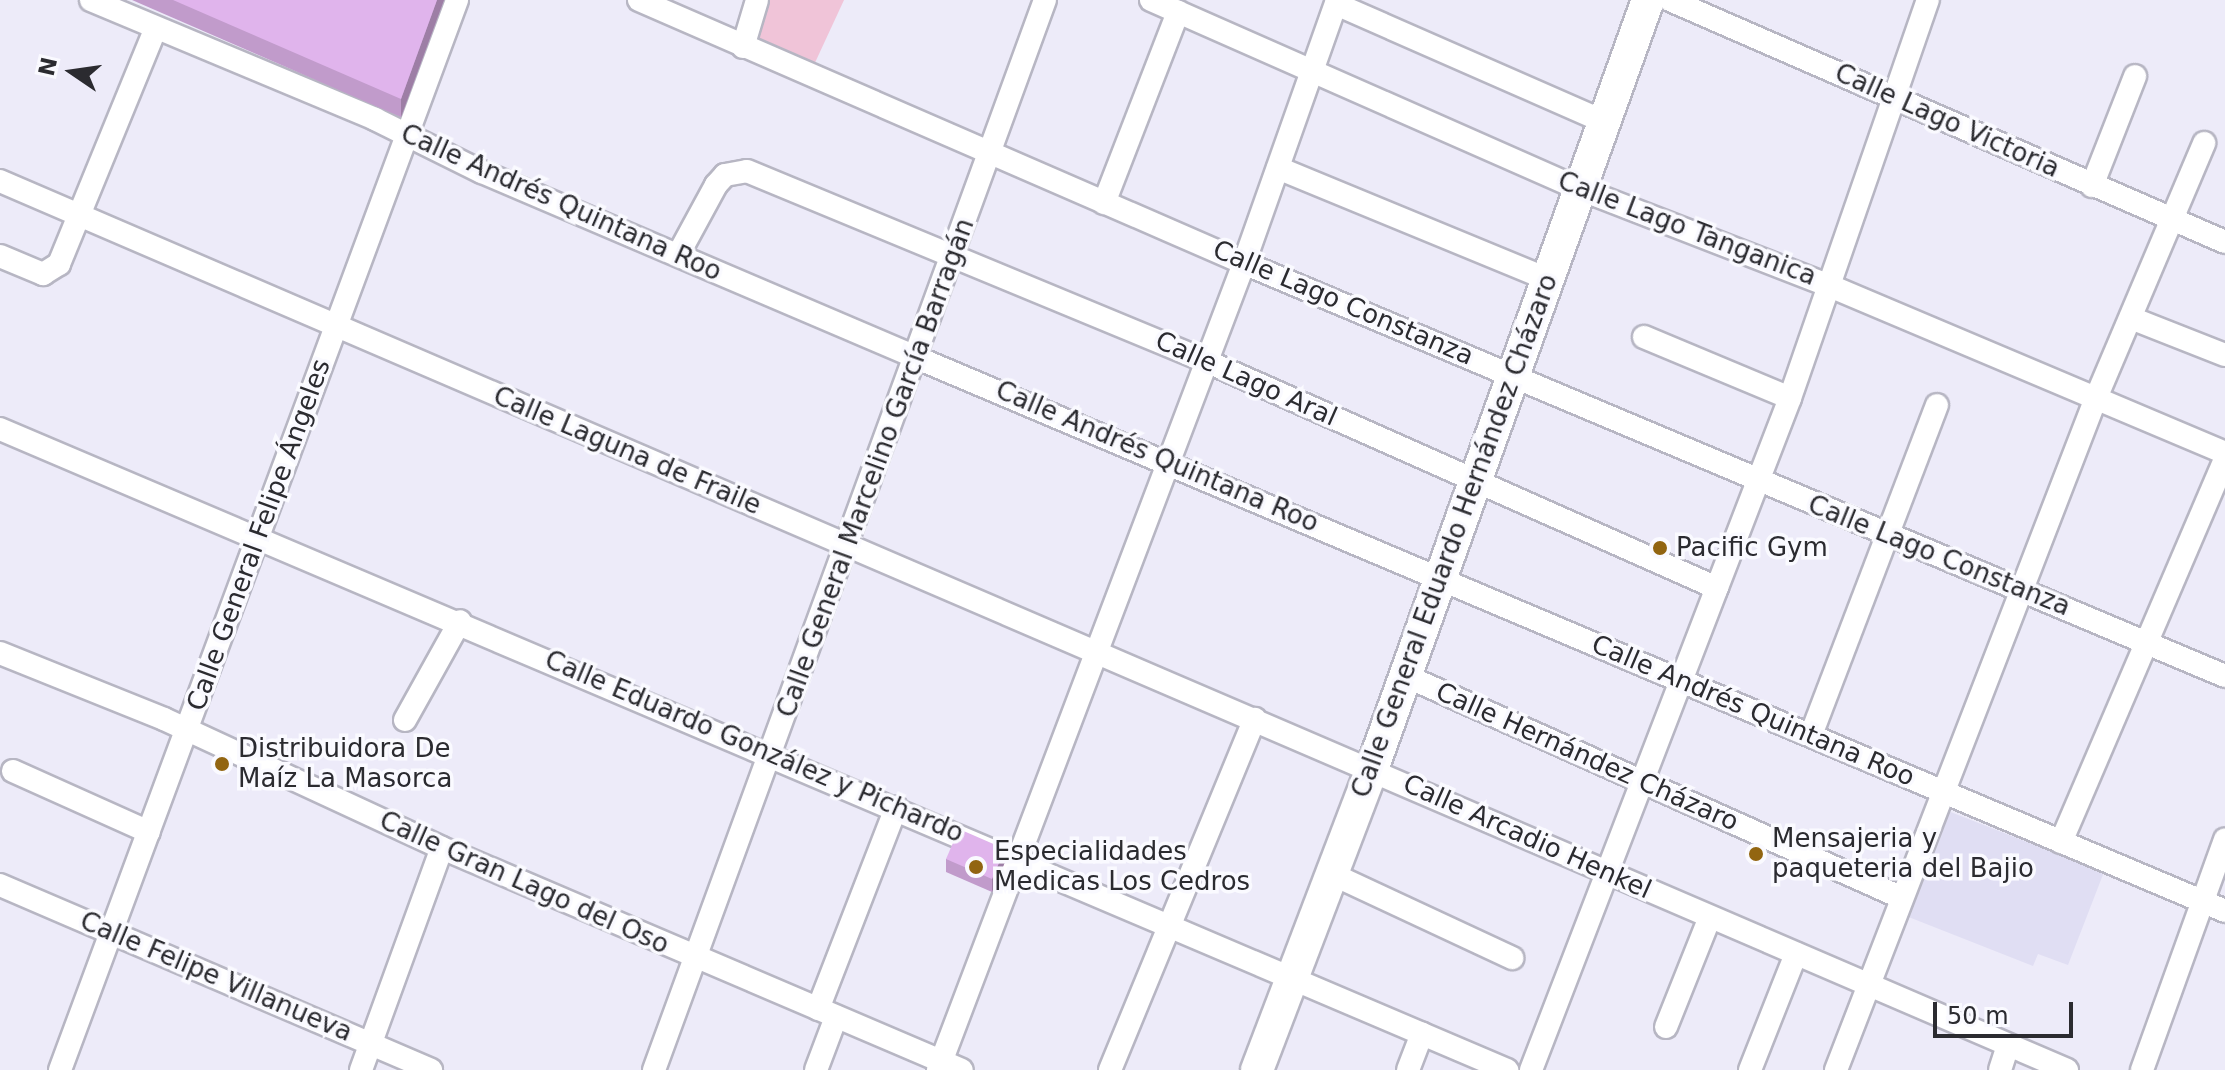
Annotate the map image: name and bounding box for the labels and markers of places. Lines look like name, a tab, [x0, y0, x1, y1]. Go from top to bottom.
place label: Pacific Gym	[1676, 532, 1828, 564]
marker: Pacific Gym	[1651, 539, 1669, 557]
place label: Distribuidora De Maíz La Masorca	[238, 733, 452, 794]
marker: Distribuidora De Maíz La Masorca	[213, 755, 231, 773]
place label: Mensajeria y paqueteria del Bajio	[1772, 823, 2034, 884]
place label: Especialidades Medicas Los Cedros	[994, 836, 1250, 898]
marker: Mensajeria y paqueteria del Bajio	[1747, 845, 1765, 863]
marker: Especialidades Medicas Los Cedros	[965, 856, 987, 878]

